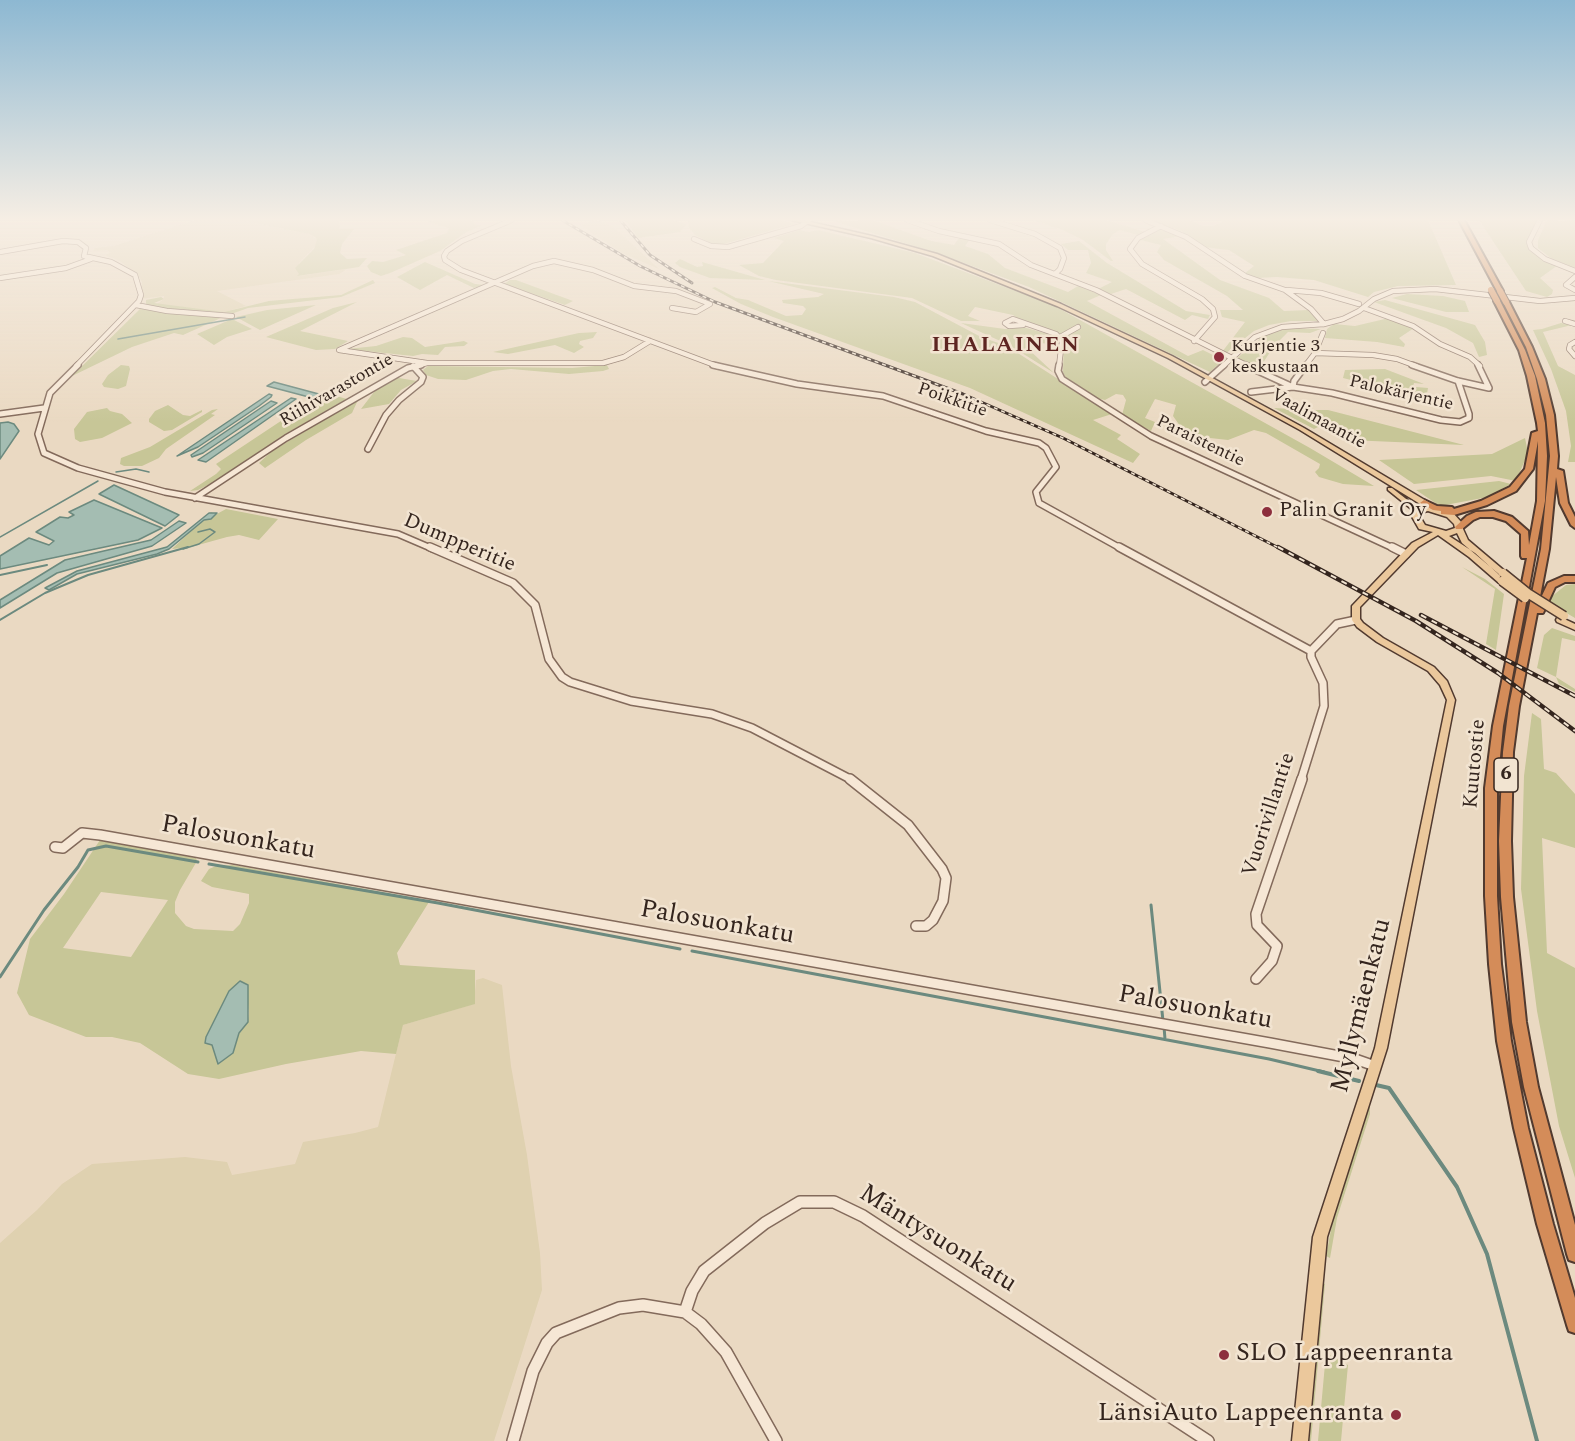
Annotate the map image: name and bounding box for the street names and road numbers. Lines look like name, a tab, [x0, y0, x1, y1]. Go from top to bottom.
street label: Riihivarastontie	[276, 350, 398, 432]
street label: Palokärjentie	[1347, 372, 1455, 416]
street label: Poikkitie	[914, 379, 990, 423]
street label: Vaalimaantie	[1267, 385, 1369, 455]
street label: Paraistentie	[1152, 411, 1248, 473]
street label: Dumpperitie	[399, 509, 519, 579]
street label: Kuutostie	[1460, 718, 1492, 810]
street label: Vuorivillantie	[1238, 750, 1302, 880]
road number: 6	[1494, 758, 1518, 792]
street label: Palosuonkatu	[159, 810, 317, 868]
street label: Palosuonkatu	[638, 895, 796, 953]
street label: Myllymäenkatu	[1326, 916, 1400, 1096]
street label: Palosuonkatu	[1116, 980, 1274, 1038]
street label: Mäntysuonkatu	[852, 1179, 1022, 1301]

